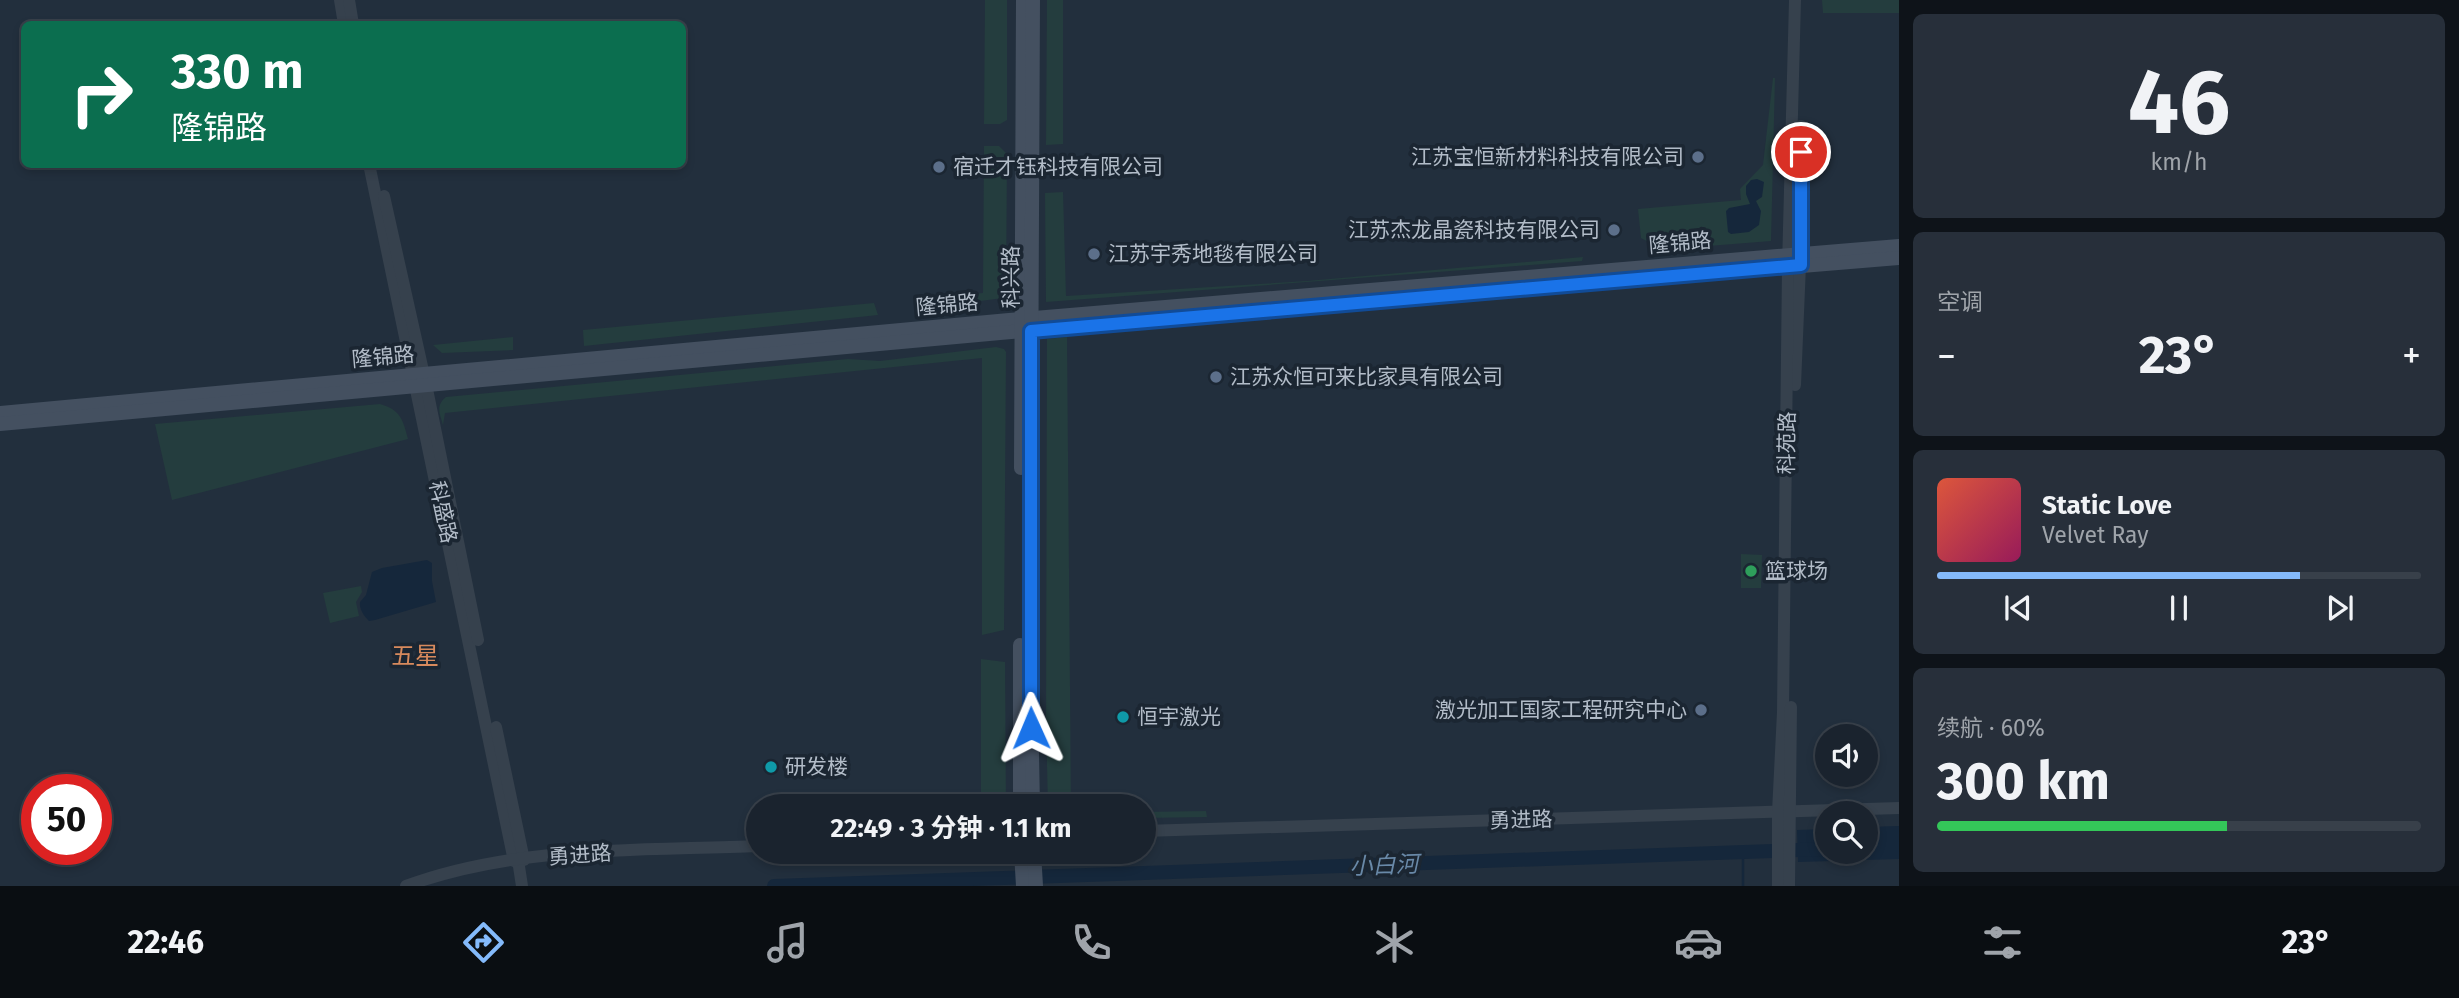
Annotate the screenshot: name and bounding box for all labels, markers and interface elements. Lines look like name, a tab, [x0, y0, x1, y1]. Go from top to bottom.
text: 330 m	[171, 42, 304, 101]
text: 46	[2128, 48, 2230, 157]
icon: right	[56, 49, 147, 140]
text: 隆锦路	[171, 109, 267, 147]
pin	[1771, 122, 1831, 182]
icon: arrive	[1782, 133, 1820, 171]
place label: 江苏宝恒新材料科技有限公司	[1411, 144, 1684, 170]
text: km/h	[2151, 148, 2207, 176]
marker: 江苏宝恒新材料科技有限公司	[1690, 149, 1706, 165]
place label: 宿迁才钰科技有限公司	[953, 154, 1163, 180]
marker: 宿迁才钰科技有限公司	[931, 159, 947, 175]
place label: 江苏杰龙晶瓷科技有限公司	[1348, 217, 1600, 243]
marker: 江苏杰龙晶瓷科技有限公司	[1606, 222, 1622, 238]
street label: 隆锦路	[1647, 227, 1713, 259]
place label: 江苏宇秀地毯有限公司	[1108, 241, 1318, 267]
street label: 科兴路	[998, 246, 1024, 309]
marker: 江苏宇秀地毯有限公司	[1086, 246, 1102, 262]
text: 空调	[1937, 288, 1983, 316]
street label: 隆锦路	[914, 289, 980, 321]
text: 23°	[2139, 324, 2219, 387]
text: −	[1937, 333, 1956, 379]
text: +	[2402, 333, 2421, 379]
street label: 隆锦路	[350, 341, 416, 373]
place label: 江苏众恒可来比家具有限公司	[1230, 364, 1503, 390]
marker: 江苏众恒可来比家具有限公司	[1208, 369, 1224, 385]
street label: 科苑路	[1773, 411, 1801, 475]
street label: 科盛路	[424, 478, 462, 546]
text: Static Love	[2042, 490, 2172, 521]
text: Velvet Ray	[2042, 521, 2149, 549]
place label: 篮球场	[1765, 558, 1828, 584]
marker: 篮球场	[1743, 563, 1759, 579]
icon: previous	[1999, 589, 2037, 627]
icon: pause	[2160, 589, 2198, 627]
icon: next	[2321, 589, 2359, 627]
district label: 五星	[391, 642, 439, 670]
position arrow	[994, 691, 1068, 765]
place label: 激光加工国家工程研究中心	[1435, 697, 1687, 723]
marker: 激光加工国家工程研究中心	[1693, 702, 1709, 718]
place label: 恒宇激光	[1137, 704, 1221, 730]
marker: 恒宇激光	[1115, 709, 1131, 725]
text: 续航 · 60%	[1937, 714, 2045, 742]
map controls	[1815, 724, 1878, 864]
button: sound	[1815, 724, 1878, 787]
text: 300 km	[1937, 750, 2110, 813]
place label: 研发楼	[785, 754, 848, 780]
marker: 研发楼	[763, 759, 779, 775]
speed limit sign: 50	[21, 774, 112, 865]
button: search	[1815, 801, 1878, 864]
street label: 勇进路	[1489, 806, 1553, 834]
text: 22:49 · 3 分钟 · 1.1 km	[831, 813, 1071, 844]
street label: 勇进路	[548, 840, 612, 870]
water label: 小白河	[1349, 850, 1423, 880]
icon: directions	[459, 918, 508, 967]
icon: music	[763, 918, 812, 967]
icon: phone	[1067, 918, 1116, 967]
icon: climate	[1370, 918, 1419, 967]
icon: car	[1674, 918, 1723, 967]
icon: filters	[1978, 918, 2027, 967]
text: 22:46	[127, 923, 204, 961]
text: 23°	[2282, 923, 2332, 961]

